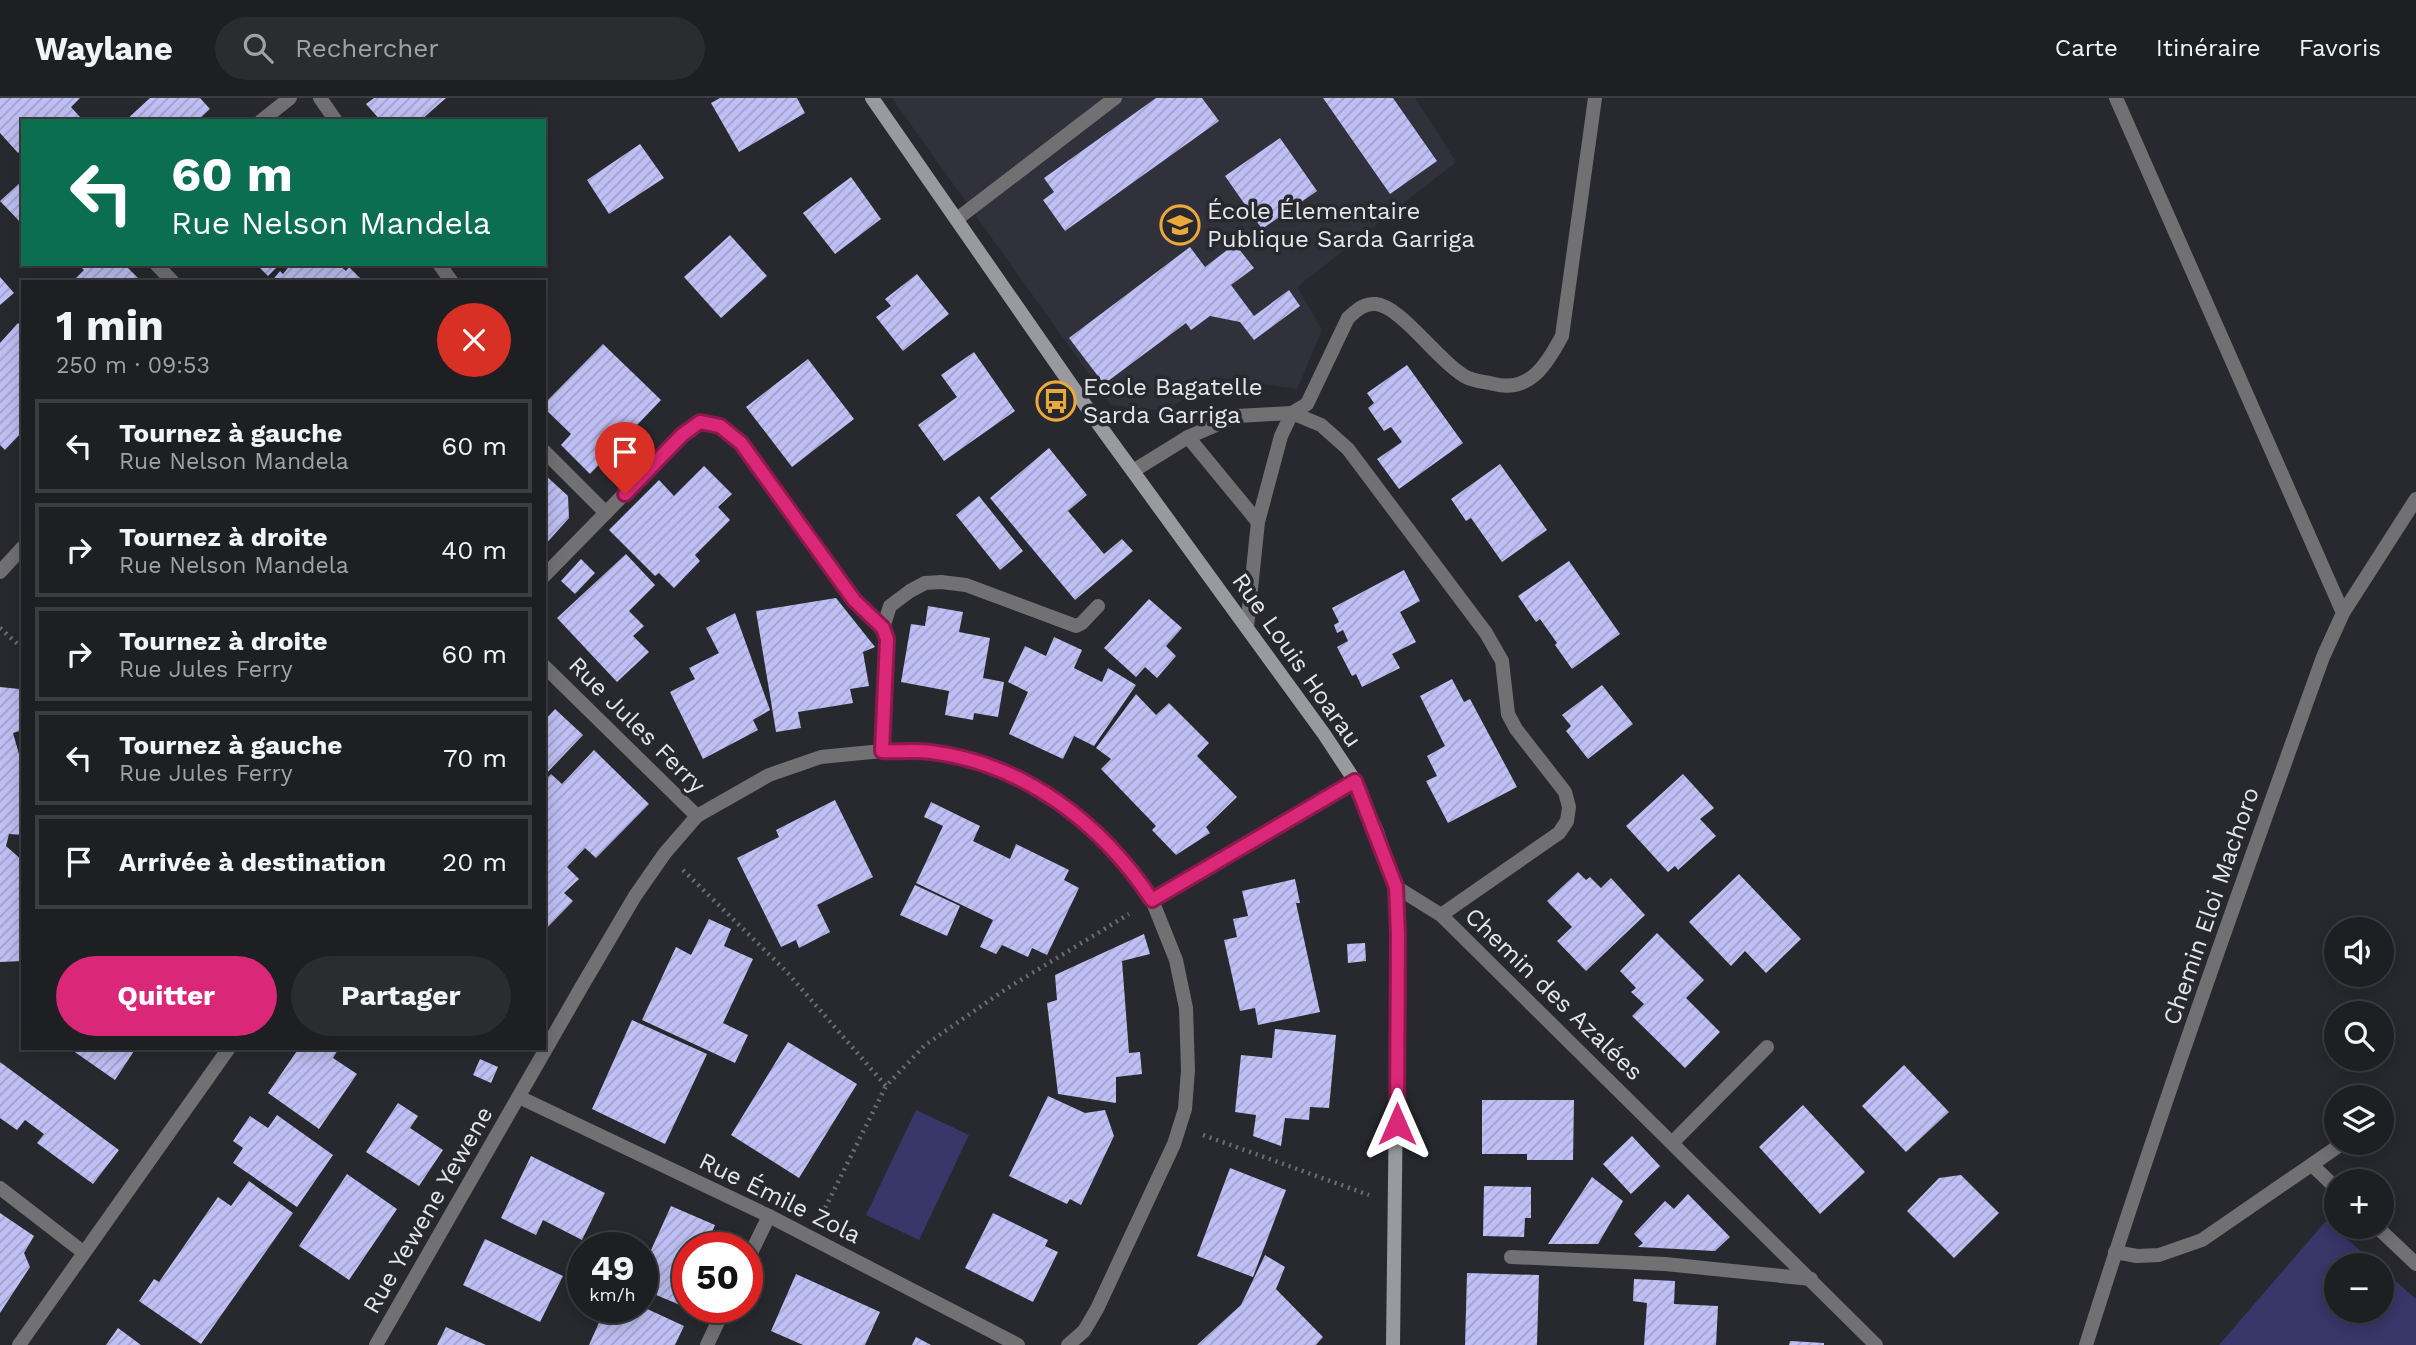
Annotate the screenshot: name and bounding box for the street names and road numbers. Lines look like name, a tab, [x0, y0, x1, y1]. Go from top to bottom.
street label: Rue Louis Hoarau	[1226, 568, 1368, 752]
street label: Rue Jules Ferry	[563, 651, 711, 799]
street label: Chemin Eloi Machoro	[2157, 783, 2265, 1029]
street label: Chemin des Azalées	[1459, 902, 1649, 1086]
street label: Rue Yewene Yewene	[357, 1102, 499, 1318]
street label: Rue Émile Zola	[695, 1147, 865, 1249]

